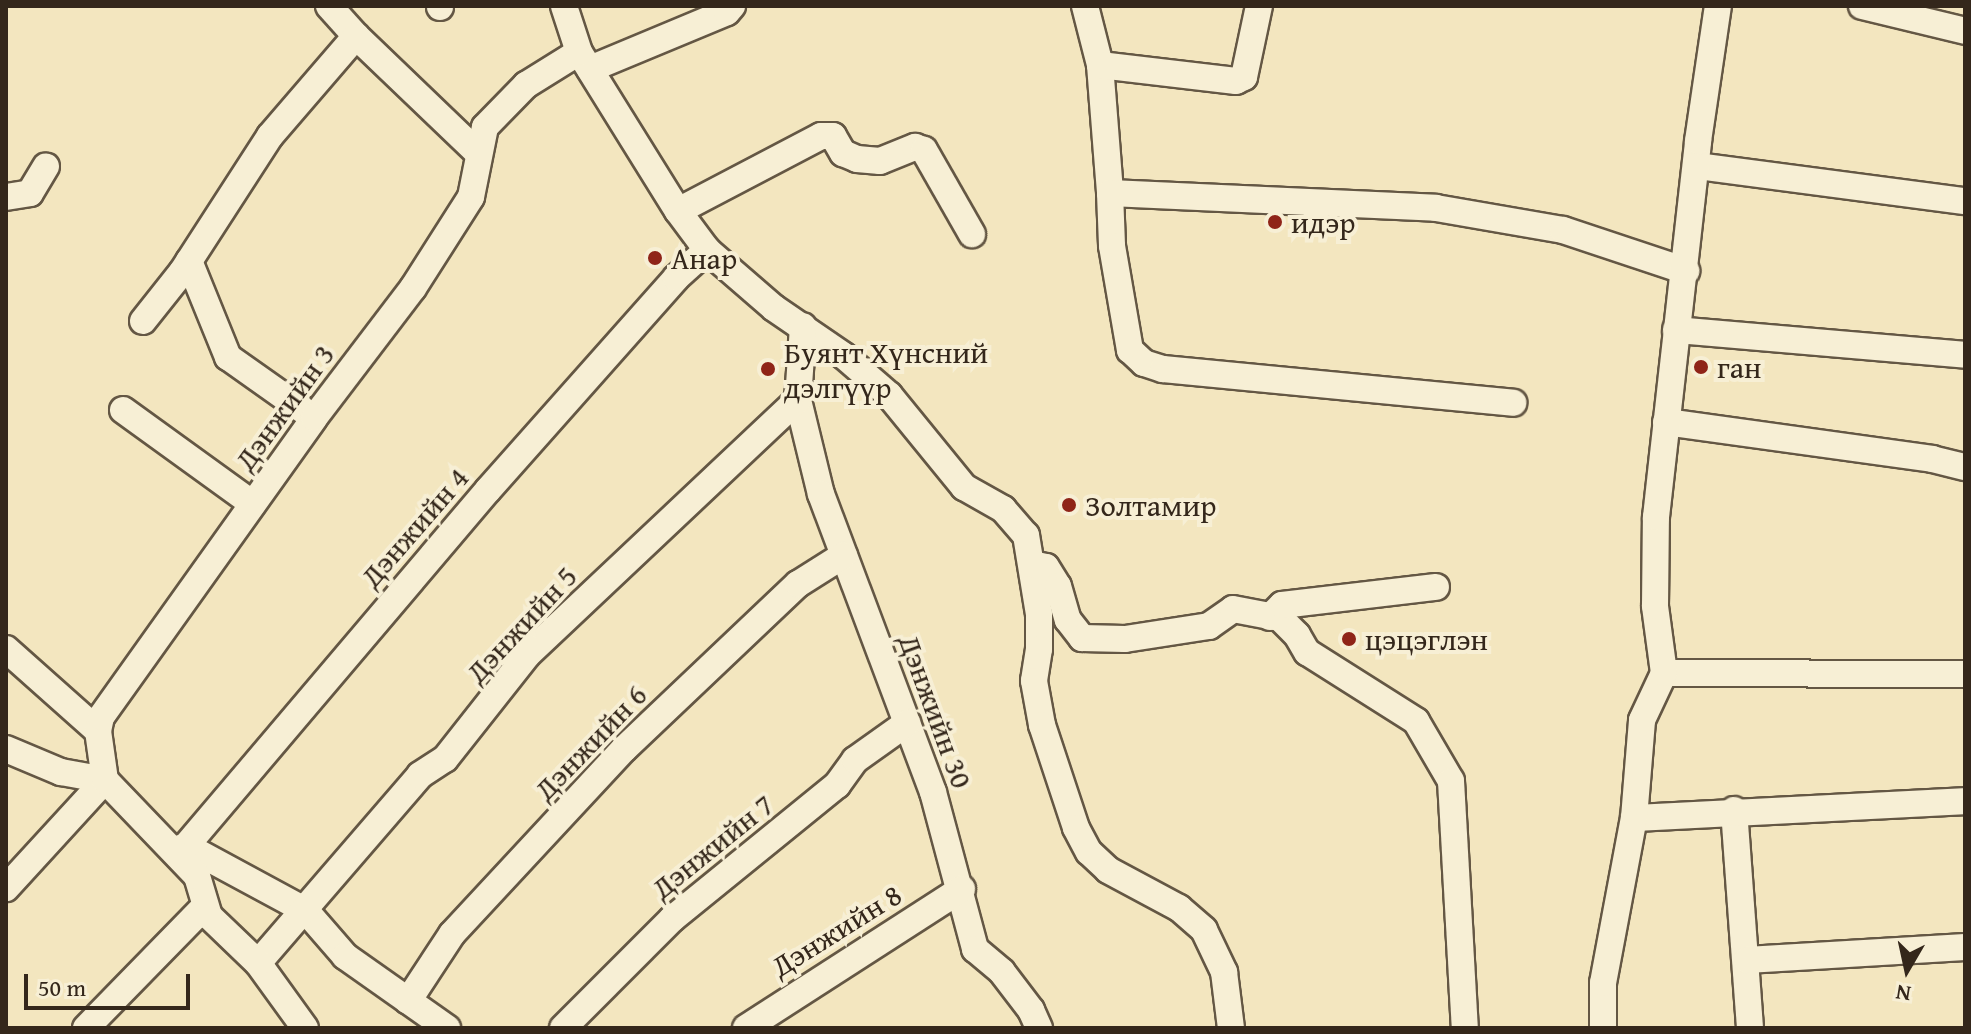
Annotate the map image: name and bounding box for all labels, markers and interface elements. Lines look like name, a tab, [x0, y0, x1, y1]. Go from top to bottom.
place label: идэр	[1291, 204, 1355, 240]
marker: идэр	[1266, 213, 1284, 231]
place label: Анар	[671, 240, 737, 276]
marker: Анар	[646, 249, 664, 267]
place label: Буянт Хүнсний дэлгүүр	[784, 334, 988, 404]
street label: Дэнжийн 3	[226, 337, 342, 477]
place label: ган	[1717, 349, 1761, 385]
marker: ган	[1692, 358, 1710, 376]
marker: Буянт Хүнсний дэлгүүр	[759, 360, 777, 378]
street label: Дэнжийн 4	[352, 460, 476, 594]
place label: Золтамир	[1085, 487, 1217, 523]
marker: Золтамир	[1060, 496, 1078, 514]
street label: Дэнжийн 5	[458, 558, 584, 690]
place label: цэцэглэн	[1365, 621, 1488, 657]
street label: Дэнжийн 30	[892, 629, 980, 793]
marker: цэцэглэн	[1340, 630, 1358, 648]
street label: Дэнжийн 6	[526, 677, 654, 807]
street label: Дэнжийн 7	[644, 786, 780, 906]
street label: Дэнжийн 8	[764, 876, 908, 984]
north arrow	[1867, 930, 1947, 1010]
scale bar	[28, 958, 194, 1008]
text: 50 m	[38, 970, 86, 1005]
text: N	[1893, 977, 1913, 1011]

